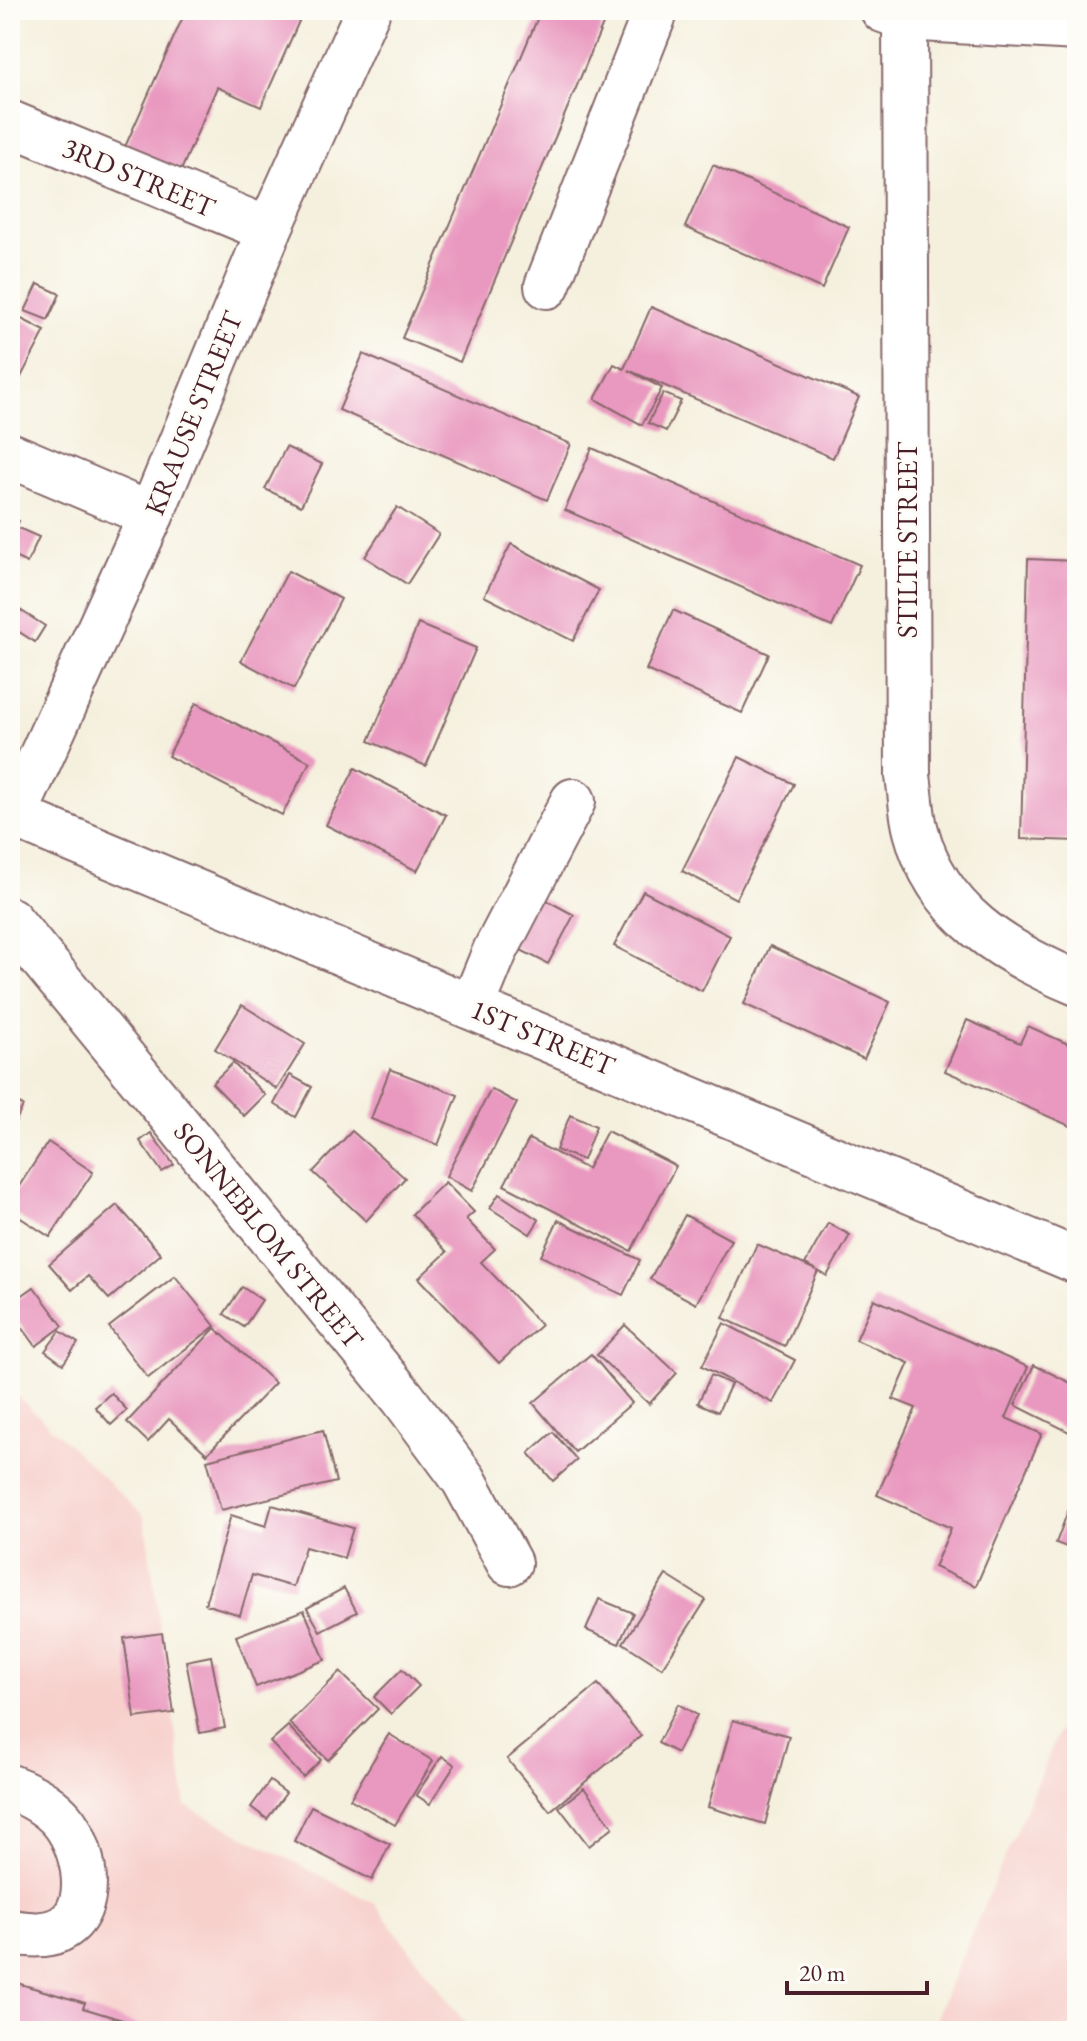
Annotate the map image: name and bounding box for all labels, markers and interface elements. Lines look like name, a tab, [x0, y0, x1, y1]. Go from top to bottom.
street label: 3RD STREET	[57, 129, 221, 225]
street label: KRAUSE STREET	[136, 306, 250, 520]
street label: STILTE STREET	[889, 442, 925, 638]
street label: 1ST STREET	[466, 991, 621, 1084]
street label: SONNEBLOM STREET	[166, 1114, 372, 1356]
scale bar	[787, 1945, 927, 1995]
text: 20 m	[799, 1957, 846, 1988]

